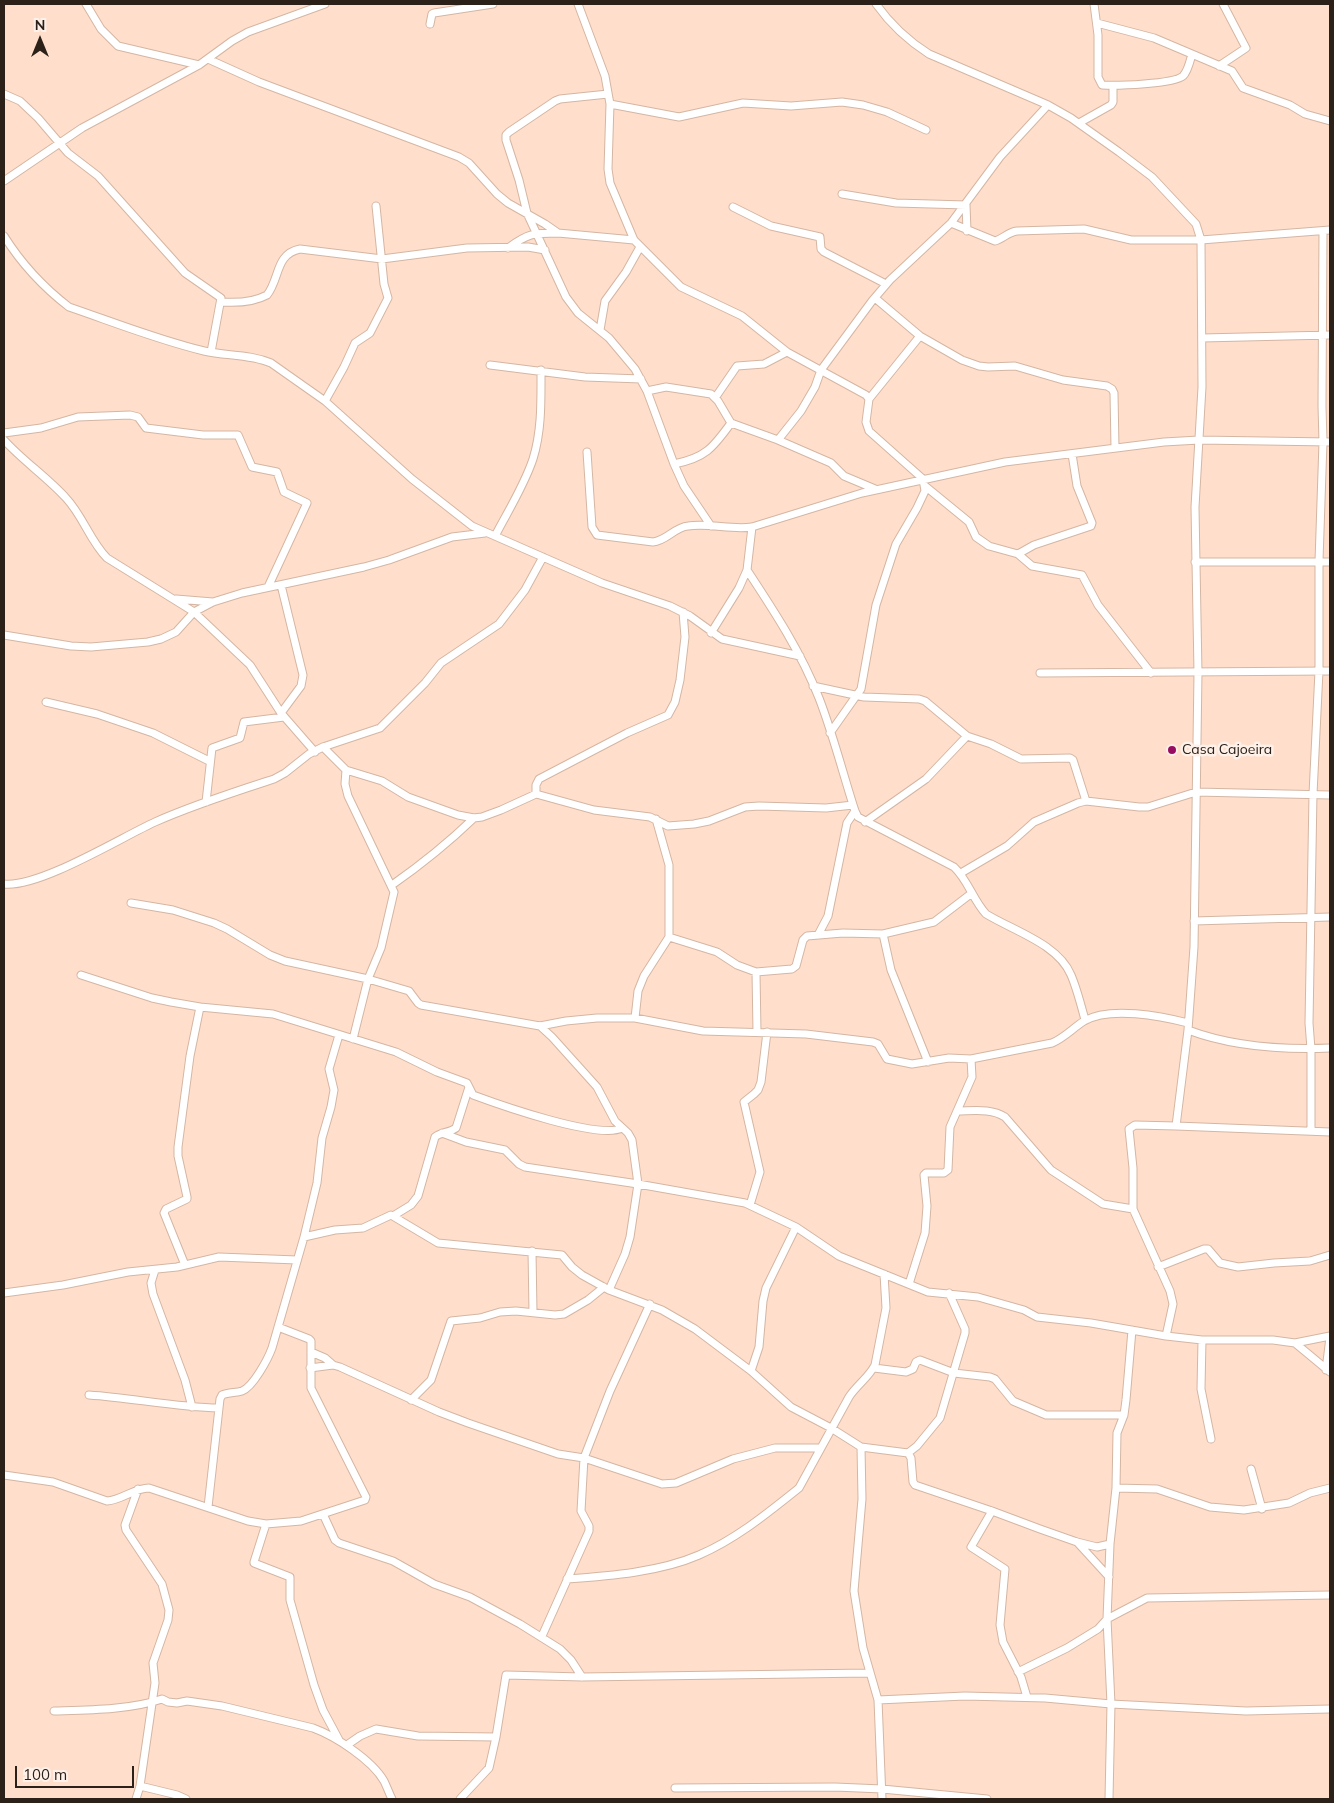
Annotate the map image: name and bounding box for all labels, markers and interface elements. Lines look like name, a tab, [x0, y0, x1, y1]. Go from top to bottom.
north arrow	[15, 15, 65, 65]
text: N	[35, 16, 45, 34]
place label: Casa Cajoeira	[1182, 742, 1272, 758]
marker: Casa Cajoeira	[1166, 744, 1178, 756]
scale bar	[18, 1756, 136, 1788]
text: 100 m	[23, 1765, 67, 1784]

